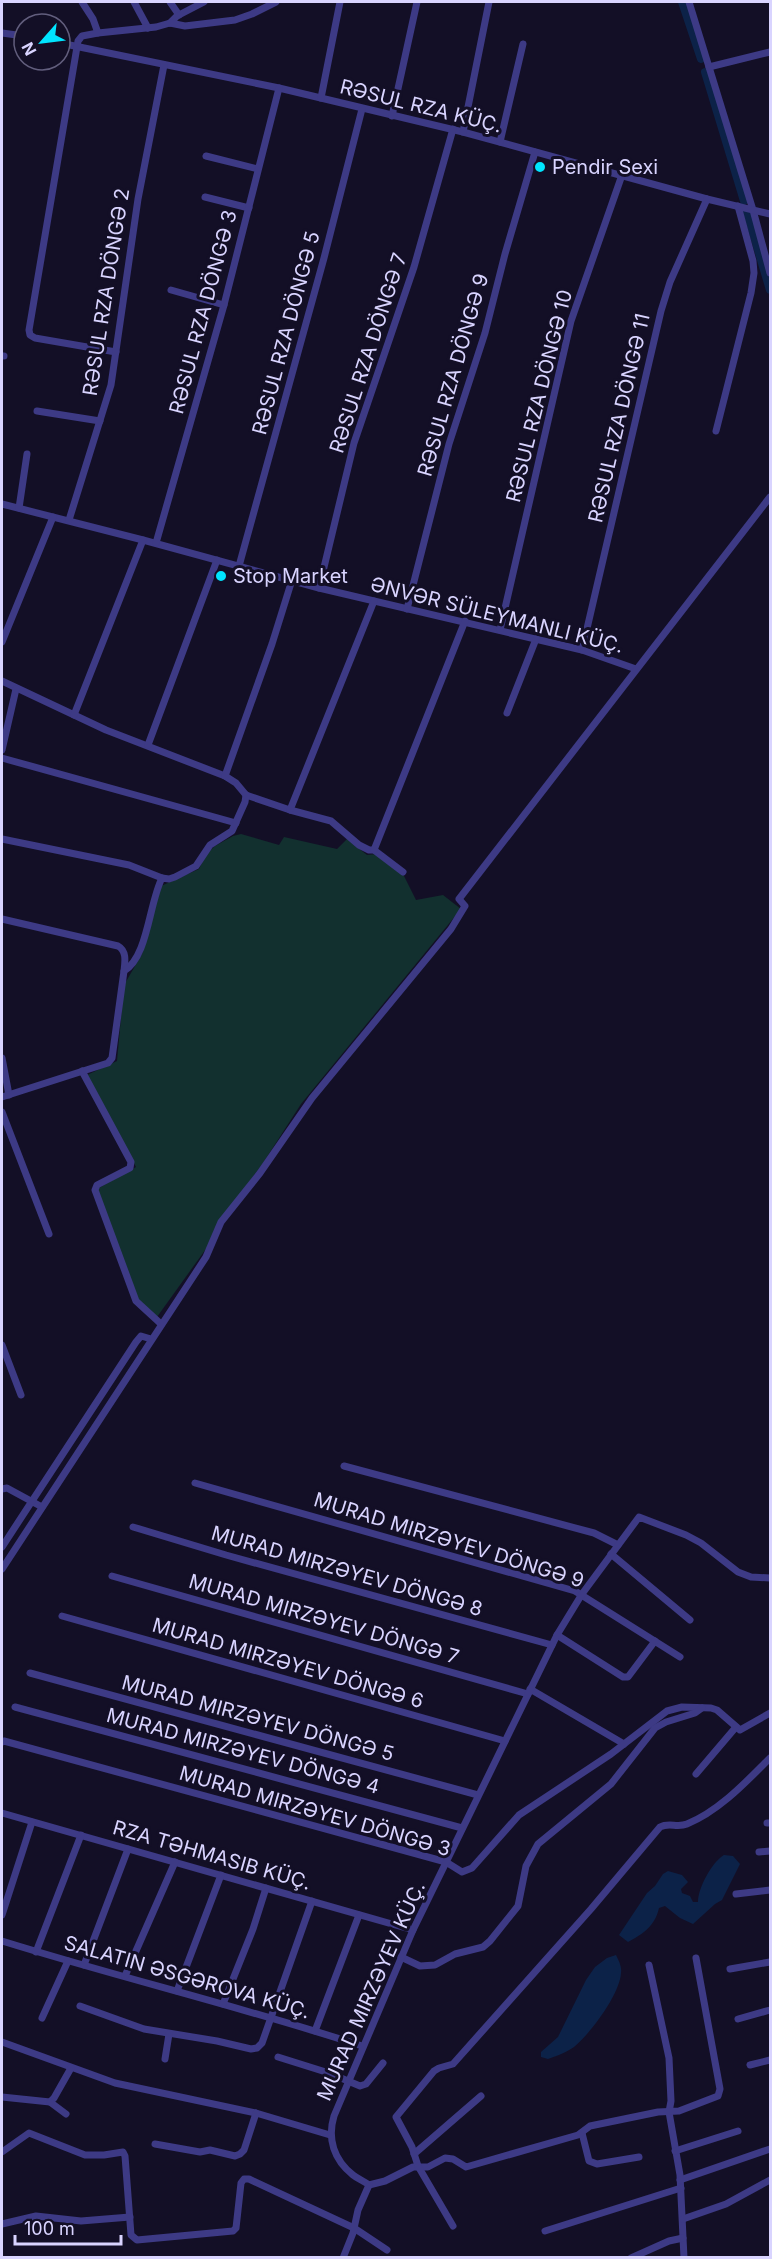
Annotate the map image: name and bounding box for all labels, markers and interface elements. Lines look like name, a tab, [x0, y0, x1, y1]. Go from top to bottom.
north arrow	[12, 12, 72, 72]
text: N	[17, 39, 40, 59]
street label: RƏSUL RZA KÜÇ.	[338, 74, 504, 138]
place label: Pendir Sexi	[552, 155, 658, 179]
marker: Pendir Sexi	[533, 160, 547, 174]
street label: RƏSUL RZA DÖNGƏ 2	[78, 187, 134, 397]
street label: RƏSUL RZA DÖNGƏ 3	[164, 208, 242, 416]
street label: RƏSUL RZA DÖNGƏ 5	[247, 229, 325, 437]
street label: RƏSUL RZA DÖNGƏ 7	[324, 250, 412, 456]
street label: RƏSUL RZA DÖNGƏ 9	[413, 271, 493, 479]
street label: RƏSUL RZA DÖNGƏ 10	[501, 287, 577, 505]
street label: RƏSUL RZA DÖNGƏ 11	[583, 311, 655, 525]
place label: Stop Market	[233, 564, 348, 588]
marker: Stop Market	[214, 569, 228, 583]
street label: ƏNVƏR SÜLEYMANLI KÜÇ.	[368, 572, 626, 658]
street label: MURAD MIRZƏYEV DÖNGƏ 9	[311, 1487, 587, 1593]
street label: MURAD MIRZƏYEV DÖNGƏ 8	[209, 1521, 485, 1621]
street label: MURAD MIRZƏYEV DÖNGƏ 7	[186, 1569, 462, 1669]
street label: MURAD MIRZƏYEV DÖNGƏ 6	[150, 1613, 426, 1713]
street label: MURAD MIRZƏYEV DÖNGƏ 5	[119, 1670, 397, 1766]
street label: MURAD MIRZƏYEV DÖNGƏ 4	[104, 1703, 382, 1799]
street label: MURAD MIRZƏYEV DÖNGƏ 3	[177, 1761, 453, 1861]
street label: RZA TƏHMASIB KÜÇ.	[110, 1815, 314, 1895]
street label: MURAD MIRZƏYEV KÜÇ.	[312, 1878, 430, 2104]
street label: SALATIN ƏSGƏROVA KÜÇ.	[61, 1930, 313, 2024]
scale bar	[15, 2208, 122, 2246]
text: 100 m	[24, 2218, 75, 2239]

